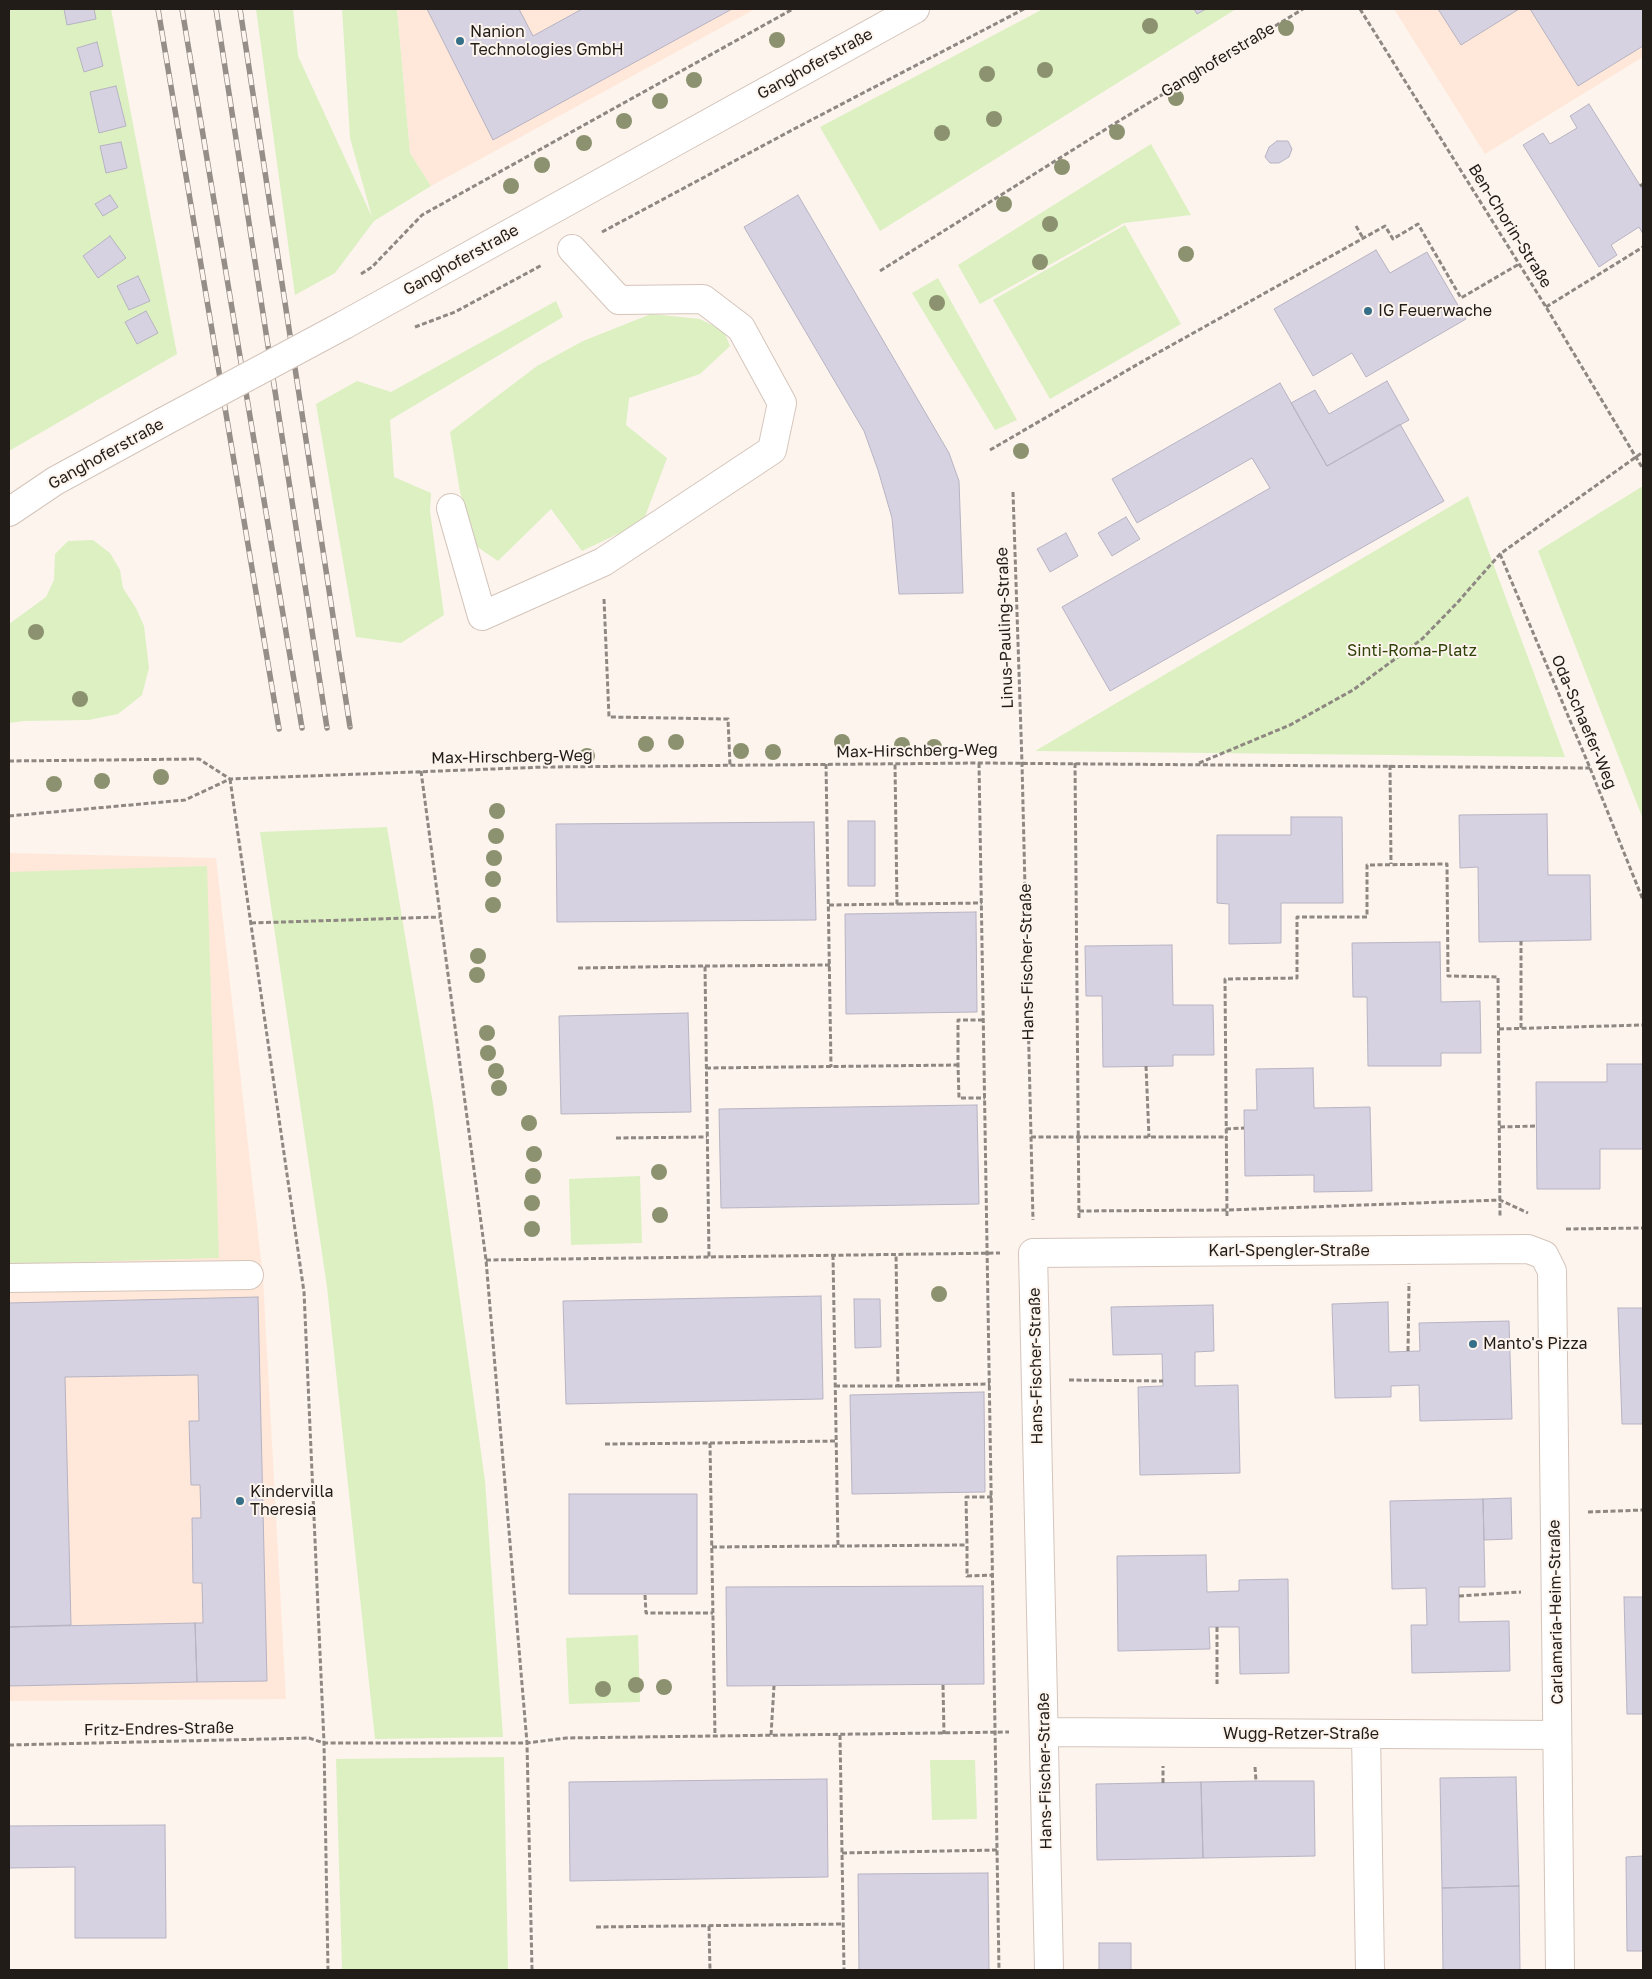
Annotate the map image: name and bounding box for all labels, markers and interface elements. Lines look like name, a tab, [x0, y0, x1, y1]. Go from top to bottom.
street label: Ganghoferstraße	[1158, 19, 1278, 101]
place label: Nanion Technologies GmbH	[470, 22, 624, 60]
street label: Ganghoferstraße	[754, 24, 876, 104]
marker: Nanion Technologies GmbH	[454, 35, 466, 47]
street label: Ben-Chorin-Straße	[1464, 160, 1556, 292]
street label: Ganghoferstraße	[400, 220, 522, 300]
place label: IG Feuerwache	[1378, 301, 1492, 321]
marker: IG Feuerwache	[1362, 305, 1374, 317]
street label: Ganghoferstraße	[45, 414, 167, 494]
street label: Linus-Pauling-Straße	[993, 547, 1017, 709]
park label: Sinti-Roma-Platz	[1347, 641, 1477, 661]
street label: Oda-Schaefer-Weg	[1547, 652, 1621, 792]
street label: Max-Hirschberg-Weg	[836, 740, 998, 762]
street label: Max-Hirschberg-Weg	[431, 746, 593, 768]
street label: Hans-Fischer-Straße	[1016, 883, 1038, 1041]
street label: Karl-Spengler-Straße	[1208, 1241, 1370, 1261]
street label: Hans-Fischer-Straße	[1025, 1287, 1047, 1445]
place label: Manto's Pizza	[1483, 1334, 1588, 1354]
marker: Manto's Pizza	[1467, 1338, 1479, 1350]
place label: Kindervilla Theresia	[250, 1482, 334, 1520]
marker: Kindervilla Theresia	[234, 1495, 246, 1507]
street label: Carlamaria-Heim-Straße	[1545, 1519, 1567, 1705]
street label: Hans-Fischer-Straße	[1034, 1692, 1056, 1850]
street label: Fritz-Endres-Straße	[84, 1718, 234, 1740]
street label: Wugg-Retzer-Straße	[1223, 1724, 1379, 1744]

